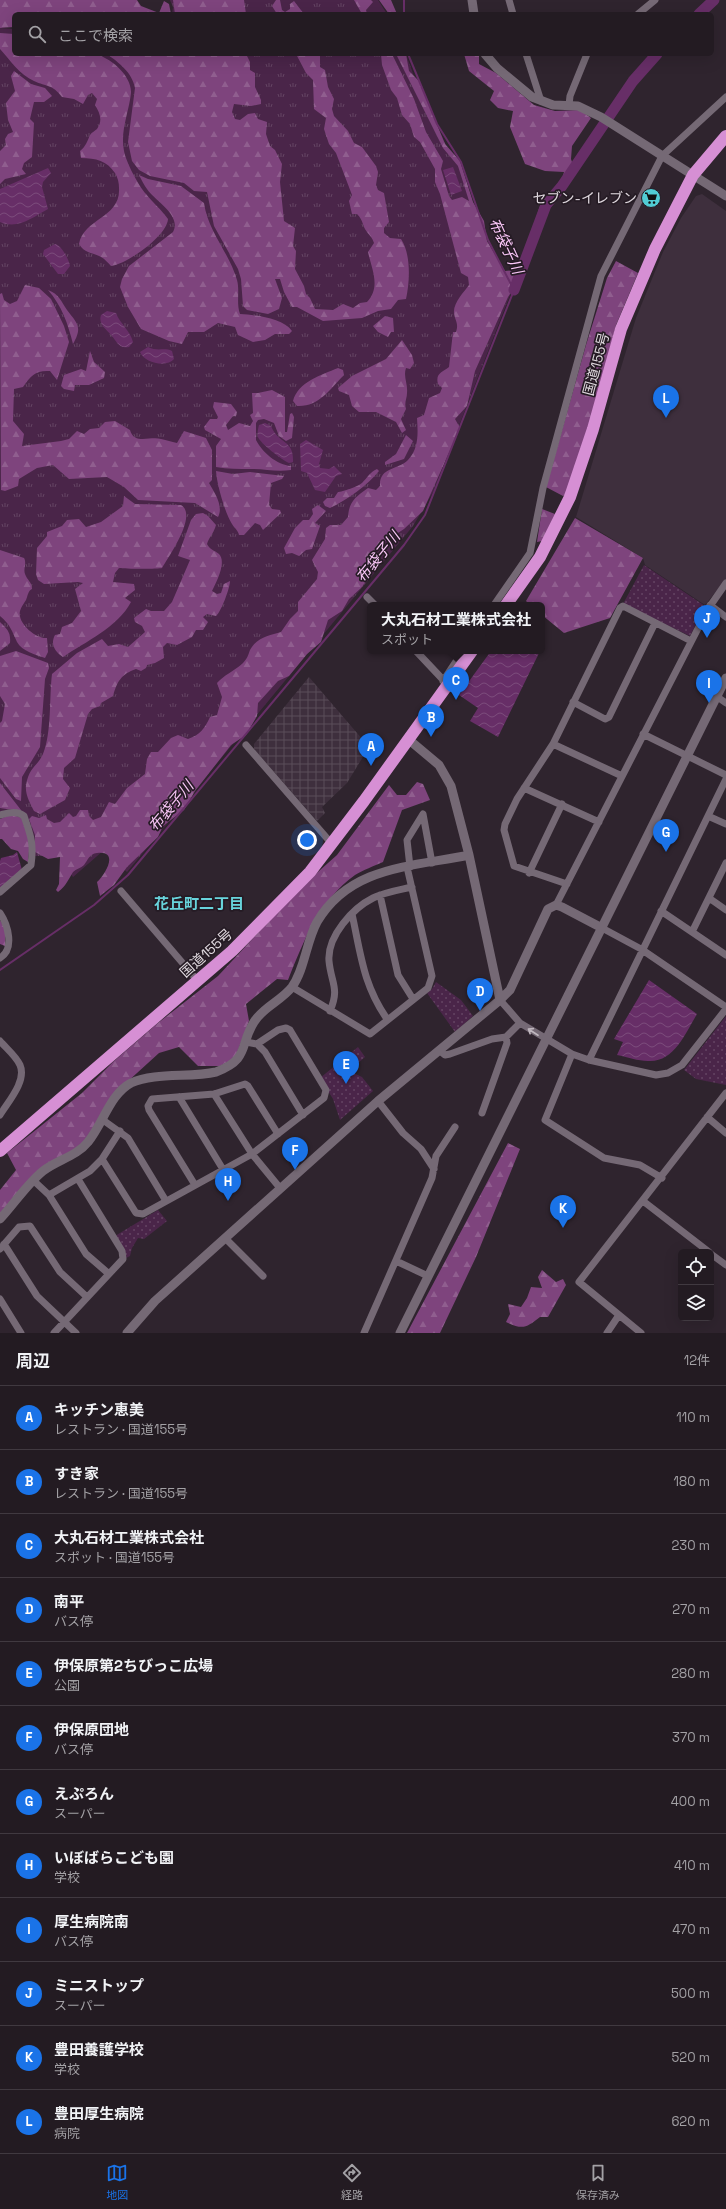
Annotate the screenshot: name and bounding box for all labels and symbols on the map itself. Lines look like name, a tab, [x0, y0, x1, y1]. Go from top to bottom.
supermarket icon: セブン-イレブン	[640, 187, 662, 209]
place label: セブン-イレブン	[533, 189, 637, 207]
water label: 布袋子川	[485, 215, 529, 279]
street label: 国道155号	[579, 330, 613, 398]
pin: L	[653, 385, 679, 418]
water label: 布袋子川	[351, 526, 405, 586]
pin: J	[694, 605, 720, 638]
pin: C	[443, 667, 469, 700]
pin: I	[696, 670, 722, 703]
pin: B	[418, 704, 444, 737]
pin: A	[358, 733, 384, 766]
water label: 布袋子川	[144, 775, 198, 835]
pin: G	[653, 819, 679, 852]
your location	[297, 830, 317, 850]
district label: 花丘町二丁目	[154, 894, 244, 913]
street label: 国道155号	[176, 925, 236, 981]
pin: D	[467, 978, 493, 1011]
one-way arrow	[527, 1027, 538, 1036]
pin: E	[333, 1051, 359, 1084]
pin: F	[282, 1137, 308, 1170]
pin: H	[215, 1168, 241, 1201]
pin: K	[550, 1195, 576, 1228]

